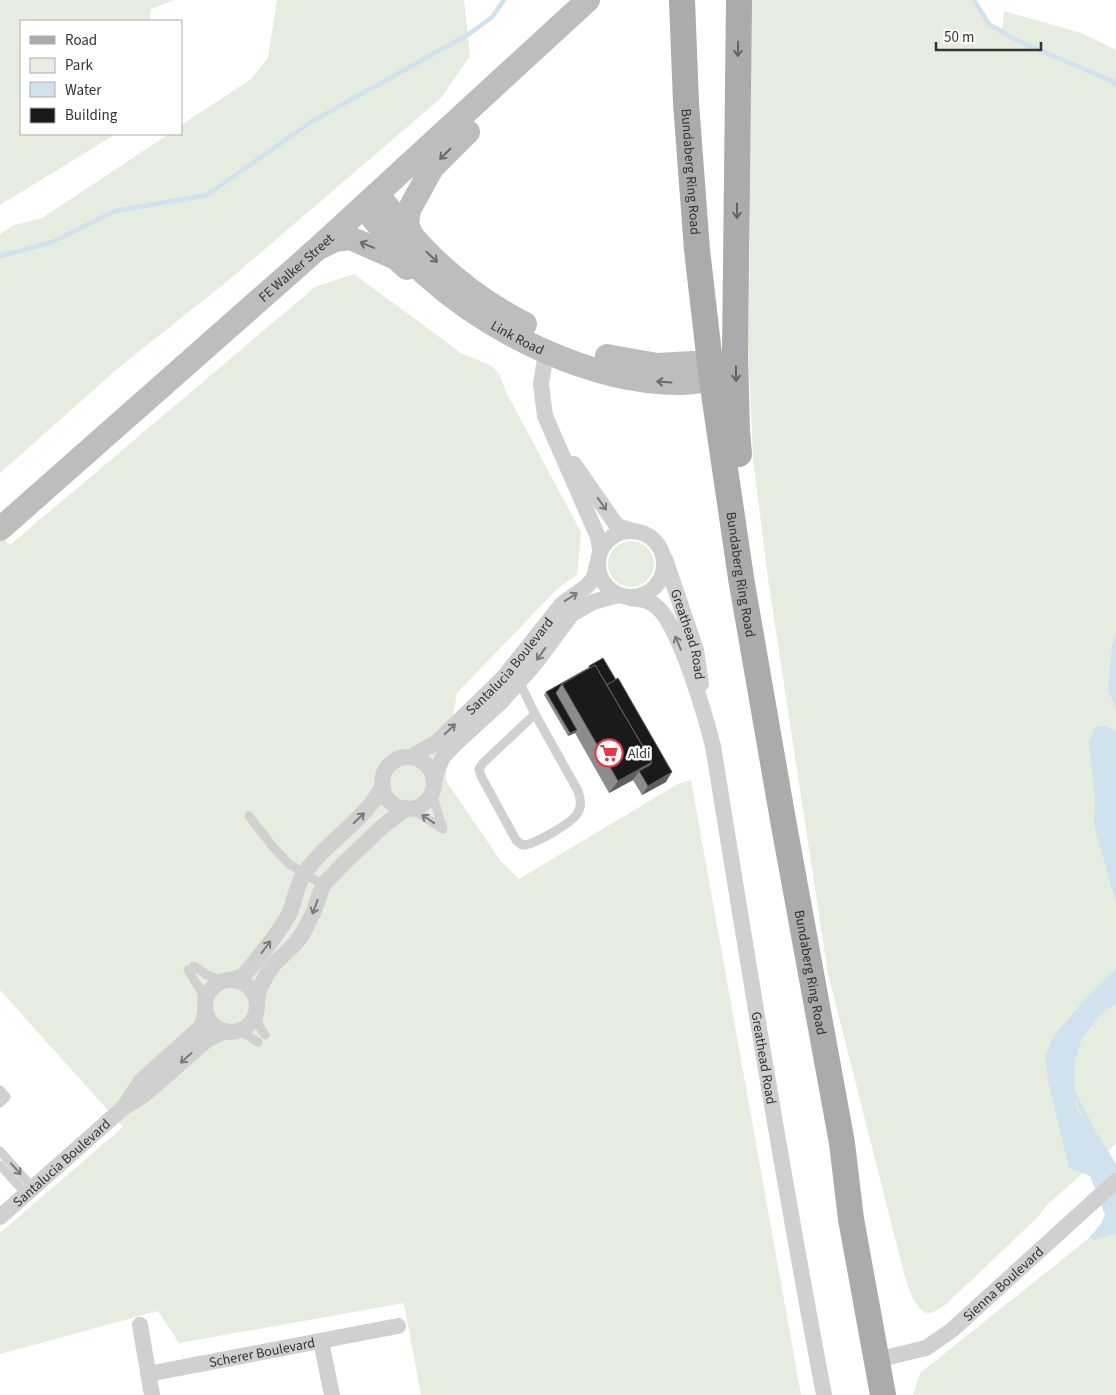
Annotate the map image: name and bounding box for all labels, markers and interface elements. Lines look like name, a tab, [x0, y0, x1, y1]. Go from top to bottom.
legend	[20, 20, 182, 135]
scale bar	[936, 20, 1041, 52]
text: 50 m	[944, 27, 974, 48]
text: Road	[65, 30, 97, 51]
one-way arrow	[733, 40, 743, 56]
text: Park	[65, 55, 94, 76]
text: Water	[65, 80, 102, 101]
text: Building	[65, 105, 118, 126]
street label: Bundaberg Ring Road	[675, 108, 705, 236]
one-way arrow	[439, 148, 451, 161]
one-way arrow	[732, 202, 742, 219]
street label: FE Walker Street	[255, 229, 339, 307]
one-way arrow	[360, 240, 375, 249]
one-way arrow	[426, 251, 439, 263]
street label: Link Road	[487, 316, 547, 361]
one-way arrow	[731, 365, 740, 381]
one-way arrow	[656, 378, 672, 387]
one-way arrow	[597, 497, 607, 511]
street label: Bundaberg Ring Road	[720, 511, 760, 639]
street label: Greathead Road	[665, 586, 709, 681]
one-way arrow	[564, 592, 578, 602]
street label: Santalucia Boulevard	[461, 613, 559, 720]
one-way arrow	[673, 636, 683, 651]
one-way arrow	[536, 647, 546, 661]
one-way arrow	[443, 723, 456, 735]
supermarket icon: Aldi	[594, 738, 624, 768]
place label: Aldi	[628, 744, 650, 764]
one-way arrow	[353, 812, 366, 824]
one-way arrow	[422, 814, 436, 824]
one-way arrow	[310, 899, 319, 914]
street label: Bundaberg Ring Road	[789, 908, 831, 1037]
one-way arrow	[260, 941, 271, 954]
street label: Greathead Road	[745, 1010, 781, 1106]
one-way arrow	[180, 1052, 193, 1064]
street label: Santalucia Boulevard	[9, 1115, 115, 1212]
one-way arrow	[11, 1163, 22, 1176]
street label: Sienna Boulevard	[959, 1242, 1049, 1326]
street label: Scherer Boulevard	[207, 1333, 317, 1373]

